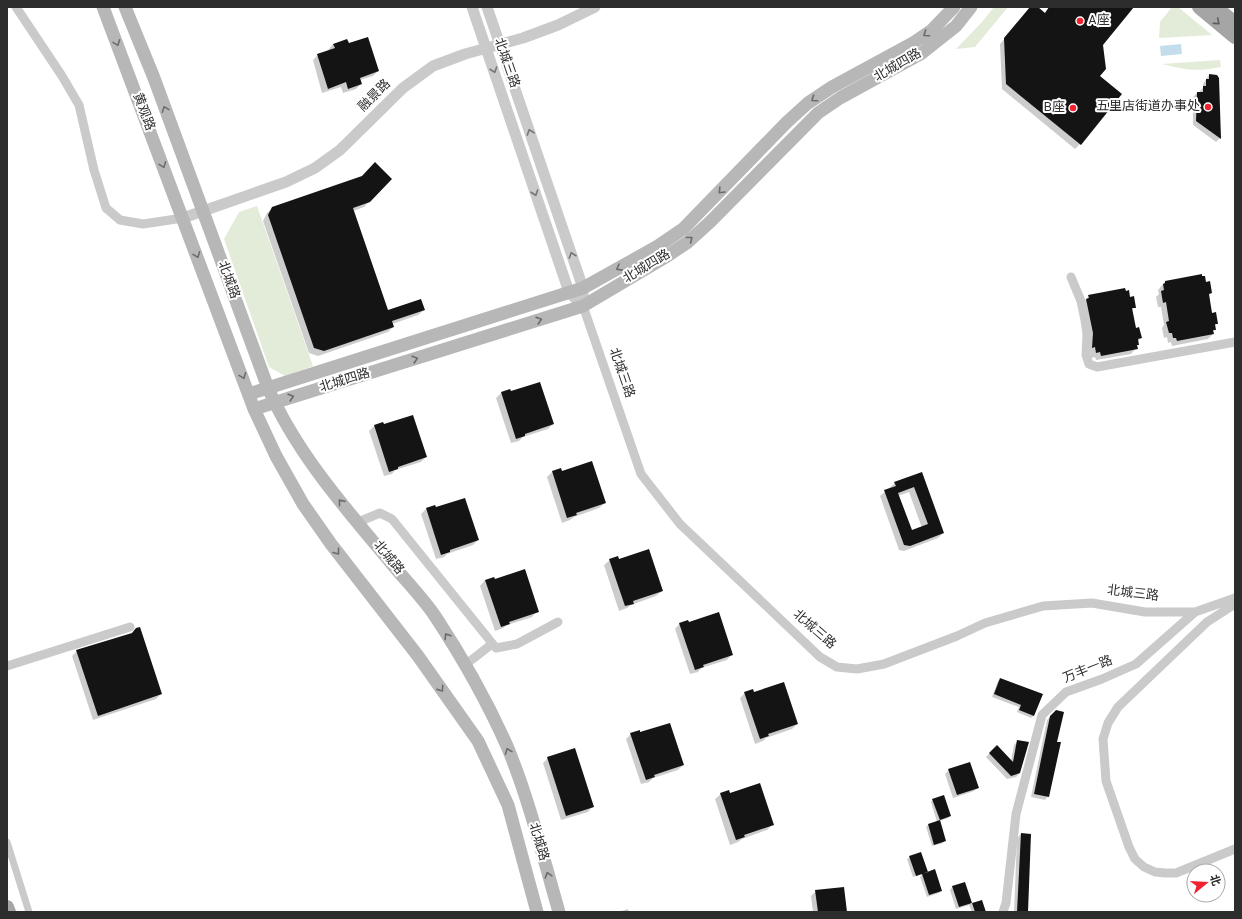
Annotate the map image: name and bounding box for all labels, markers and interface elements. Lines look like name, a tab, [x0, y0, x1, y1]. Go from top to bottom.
place label: A座	[1088, 12, 1110, 29]
marker: A座	[1075, 16, 1085, 26]
one-way arrow	[1212, 18, 1220, 25]
one-way arrow	[923, 29, 930, 37]
street label: 北城三路	[490, 35, 523, 90]
one-way arrow	[112, 40, 120, 47]
street label: 北城四路	[871, 45, 925, 86]
one-way arrow	[489, 67, 497, 74]
street label: 融景路	[356, 77, 394, 115]
street label: 黄观路	[129, 91, 157, 133]
one-way arrow	[811, 94, 818, 102]
place label: B座	[1043, 99, 1065, 116]
place label: 五里店街道办事处	[1096, 99, 1200, 115]
marker: 五里店街道办事处	[1203, 102, 1213, 112]
marker: B座	[1068, 103, 1078, 113]
one-way arrow	[162, 105, 170, 112]
one-way arrow	[526, 128, 535, 135]
one-way arrow	[158, 161, 166, 168]
one-way arrow	[719, 186, 726, 193]
one-way arrow	[531, 190, 539, 197]
one-way arrow	[686, 237, 693, 244]
street label: 北城四路	[620, 246, 673, 287]
one-way arrow	[192, 251, 200, 258]
one-way arrow	[568, 252, 577, 259]
street label: 北城路	[214, 259, 243, 301]
one-way arrow	[615, 264, 623, 271]
one-way arrow	[536, 316, 543, 324]
street label: 北城三路	[605, 345, 638, 400]
one-way arrow	[412, 355, 419, 363]
street label: 北城四路	[317, 365, 372, 396]
one-way arrow	[238, 373, 246, 380]
one-way arrow	[288, 394, 295, 402]
one-way arrow	[338, 499, 345, 506]
street label: 北城路	[369, 537, 407, 578]
one-way arrow	[332, 547, 339, 554]
street label: 北城三路	[1106, 582, 1160, 605]
street label: 北城三路	[789, 606, 840, 653]
one-way arrow	[445, 633, 452, 640]
street label: 万丰一路	[1061, 653, 1115, 687]
one-way arrow	[436, 684, 443, 691]
one-way arrow	[505, 748, 513, 755]
street label: 北城路	[525, 821, 552, 863]
north arrow	[1186, 863, 1226, 903]
one-way arrow	[544, 871, 553, 878]
text: 北	[1206, 873, 1223, 888]

